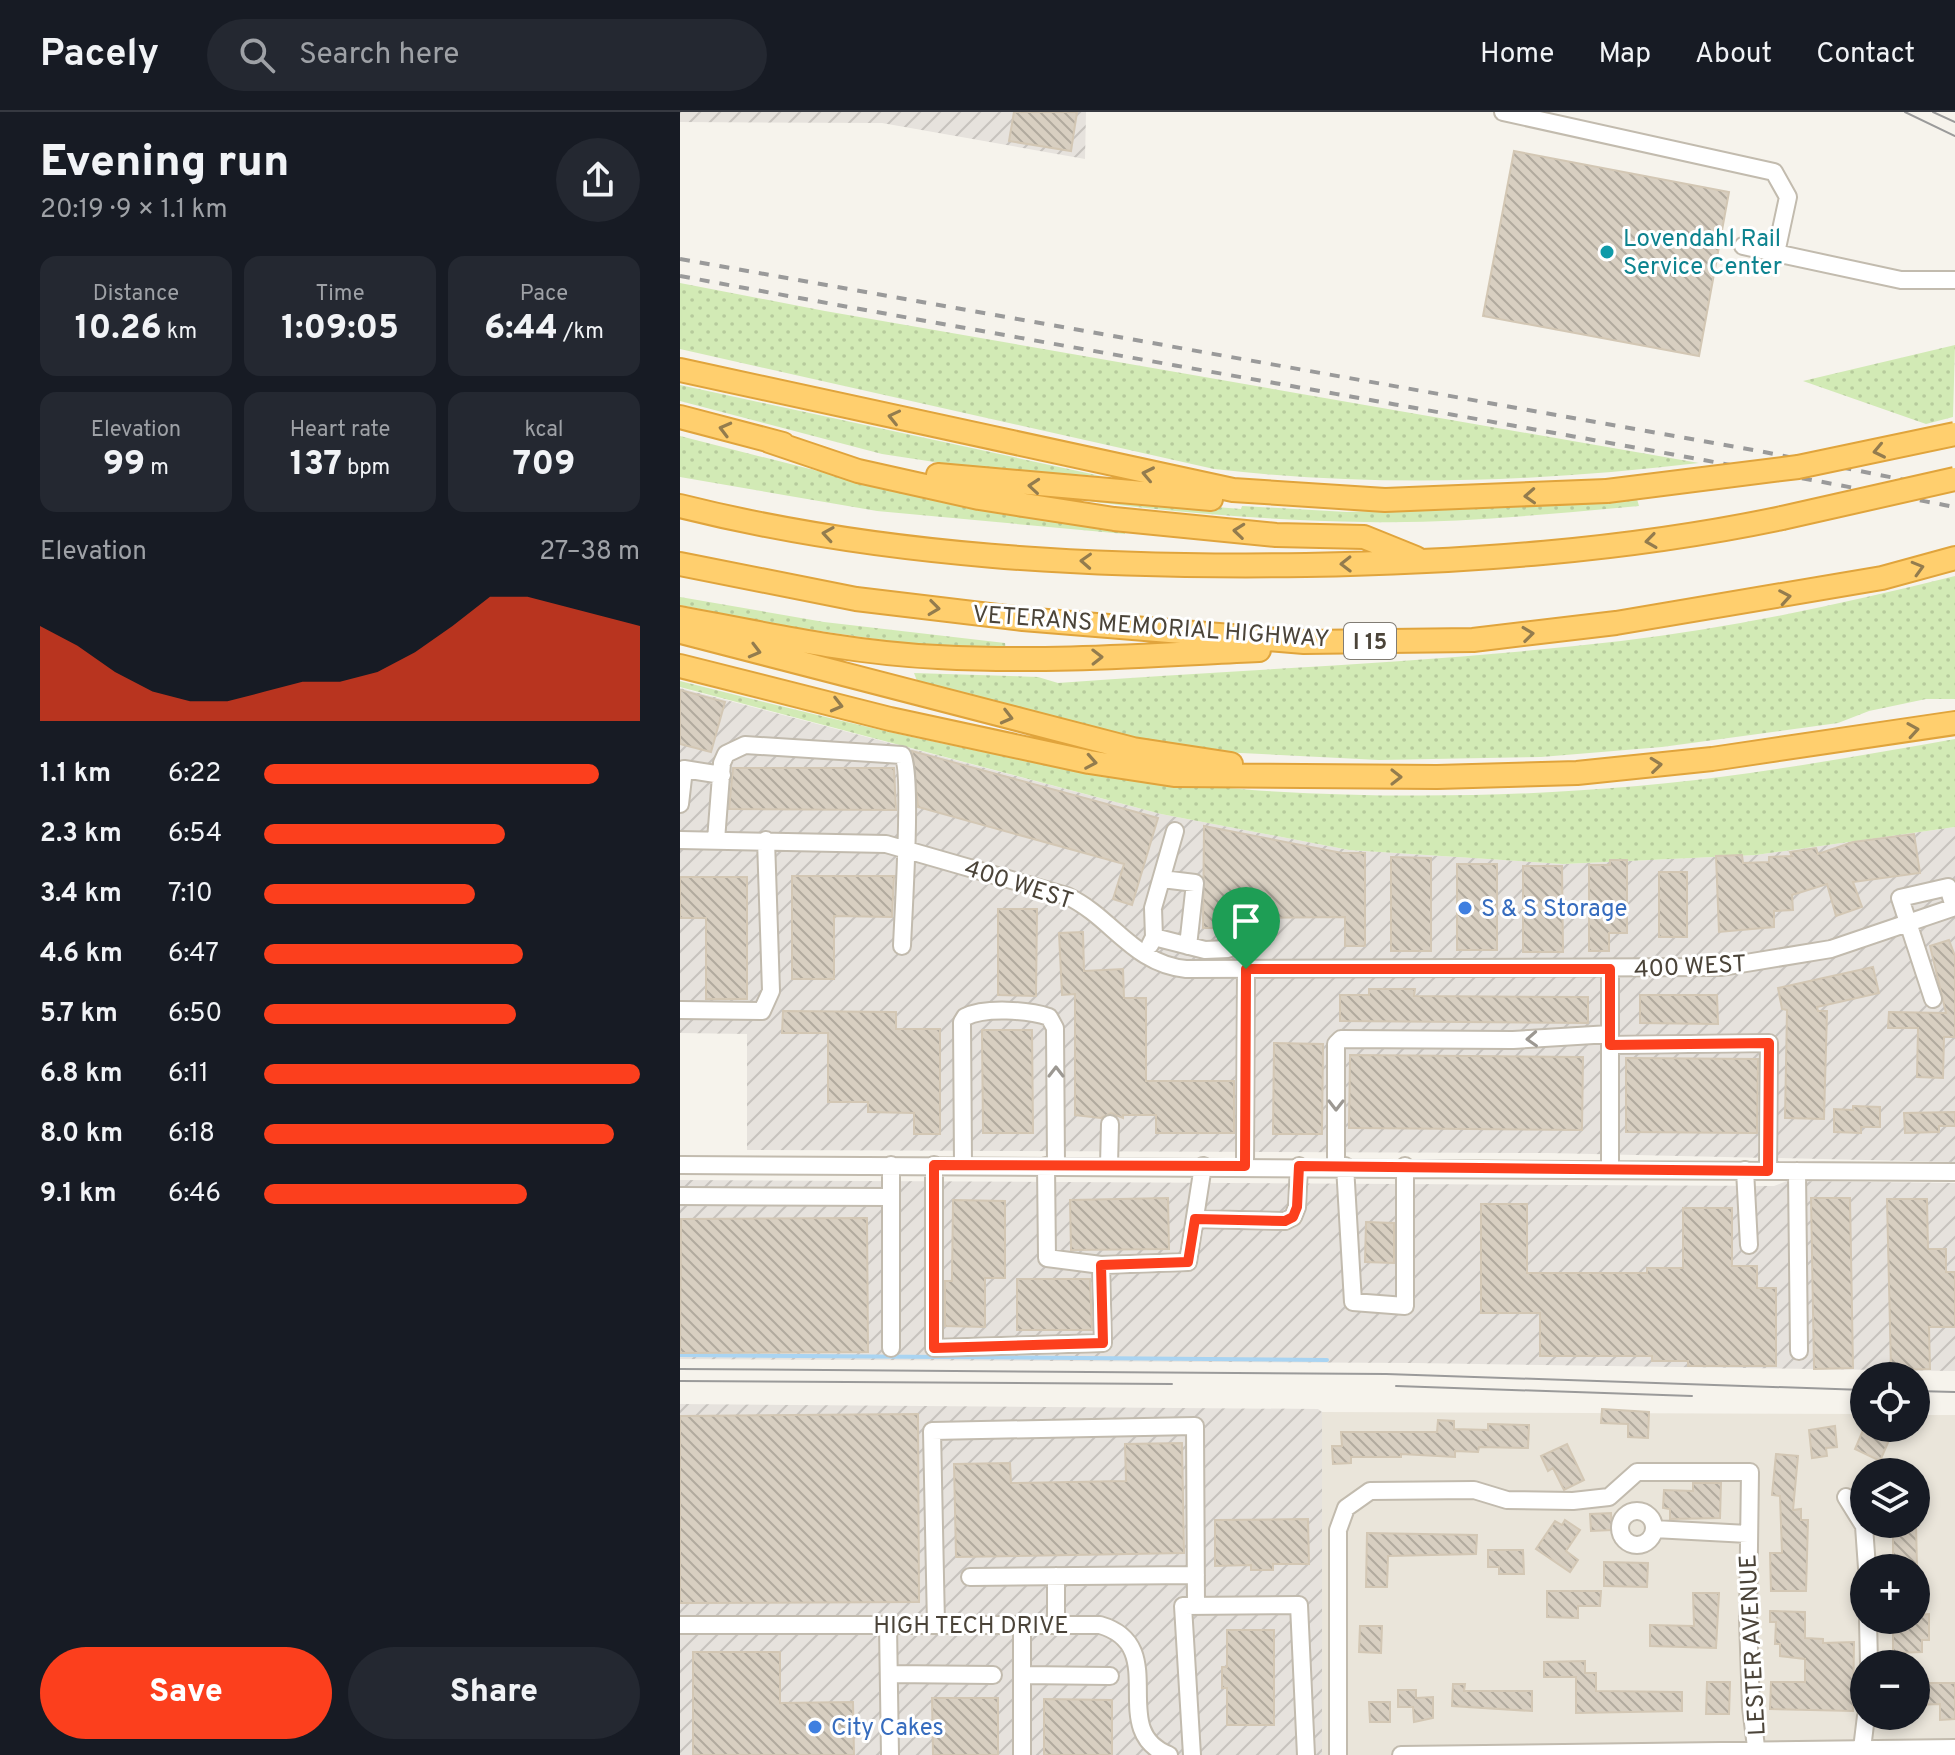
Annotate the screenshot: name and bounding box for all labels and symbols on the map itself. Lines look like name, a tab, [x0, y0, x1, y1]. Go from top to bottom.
place label: Lovendahl Rail Service Center	[1623, 225, 1782, 283]
marker: Lovendahl Rail Service Center	[1598, 243, 1616, 261]
one-way arrow	[888, 409, 901, 426]
one-way arrow	[718, 422, 732, 439]
one-way arrow	[1873, 442, 1886, 459]
one-way arrow	[1142, 466, 1155, 483]
one-way arrow	[1028, 478, 1041, 495]
one-way arrow	[1523, 487, 1535, 504]
one-way arrow	[1232, 523, 1245, 540]
one-way arrow	[821, 526, 835, 543]
one-way arrow	[1644, 532, 1657, 549]
one-way arrow	[1079, 553, 1092, 570]
one-way arrow	[1339, 555, 1352, 573]
one-way arrow	[1911, 561, 1925, 577]
one-way arrow	[1778, 589, 1792, 606]
one-way arrow	[927, 600, 940, 617]
street label: VETERANS MEMORIAL HIGHWAY	[971, 601, 1330, 655]
road number: I 15	[1344, 623, 1396, 659]
one-way arrow	[1522, 625, 1535, 642]
one-way arrow	[748, 642, 762, 659]
one-way arrow	[1091, 648, 1104, 665]
one-way arrow	[830, 696, 844, 713]
one-way arrow	[1000, 707, 1014, 724]
one-way arrow	[1906, 722, 1920, 739]
one-way arrow	[1084, 752, 1098, 769]
one-way arrow	[1650, 757, 1663, 774]
one-way arrow	[1390, 768, 1403, 786]
street label: 400 WEST	[960, 854, 1077, 918]
pin	[1212, 887, 1280, 969]
place label: S & S Storage	[1481, 895, 1627, 925]
marker: S & S Storage	[1456, 899, 1474, 917]
street label: 400 WEST	[1633, 950, 1747, 986]
one-way arrow	[1525, 1030, 1538, 1047]
one-way arrow	[1047, 1065, 1065, 1078]
one-way arrow	[1327, 1099, 1345, 1112]
street label: LESTER AVENUE	[1734, 1553, 1774, 1736]
street label: HIGH TECH DRIVE	[873, 1612, 1069, 1642]
place label: City Cakes	[831, 1714, 944, 1744]
marker: City Cakes	[806, 1718, 824, 1736]

